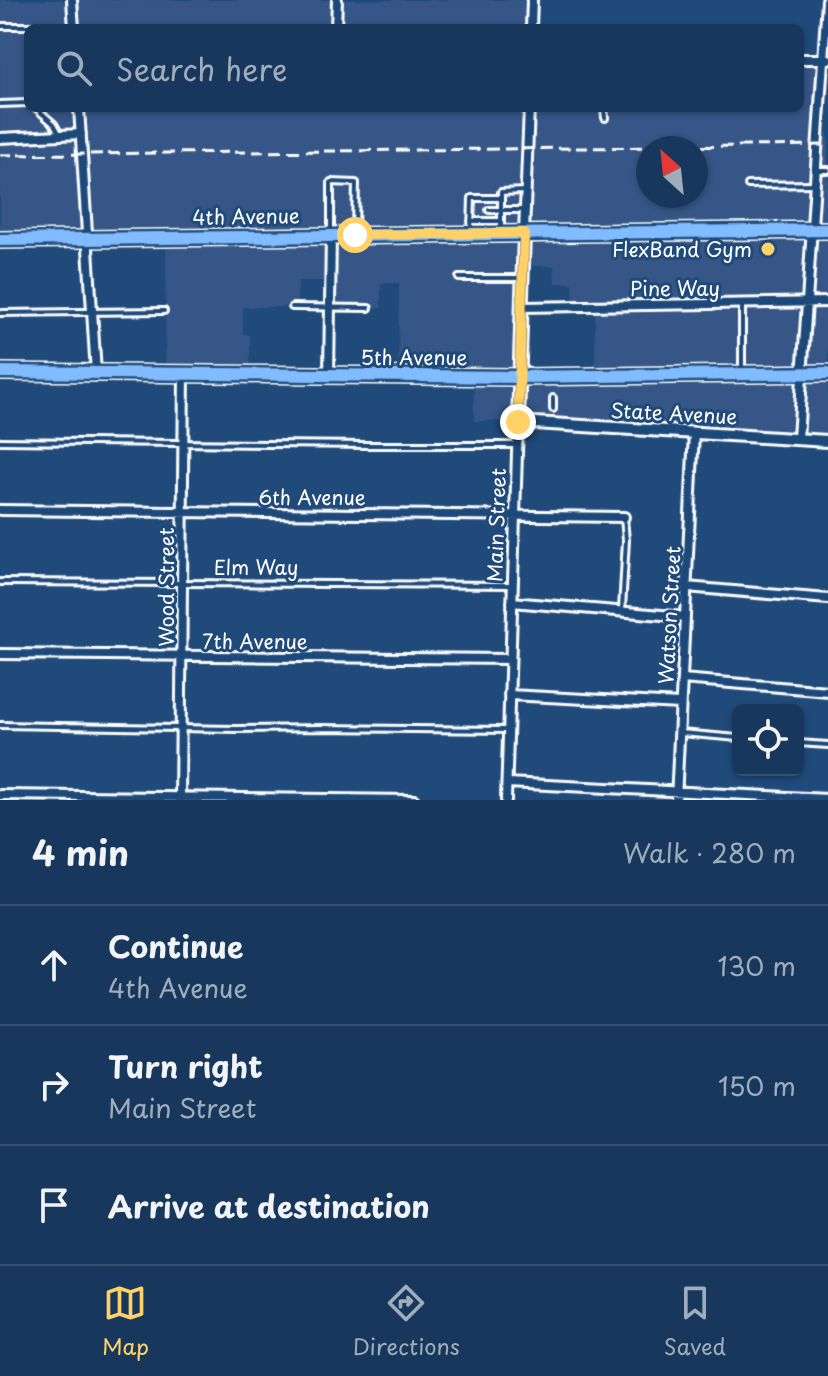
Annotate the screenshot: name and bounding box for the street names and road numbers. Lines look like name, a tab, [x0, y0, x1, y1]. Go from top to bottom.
street label: 4th Avenue	[192, 200, 300, 232]
street label: Pine Way	[630, 273, 720, 303]
street label: 5th Avenue	[361, 342, 468, 372]
street label: State Avenue	[610, 395, 738, 431]
street label: Main Street	[479, 467, 513, 583]
street label: 6th Avenue	[258, 482, 366, 512]
street label: Wood Street	[151, 527, 181, 647]
street label: Watson Street	[650, 545, 688, 685]
street label: Elm Way	[214, 552, 298, 582]
street label: 7th Avenue	[202, 626, 308, 656]

